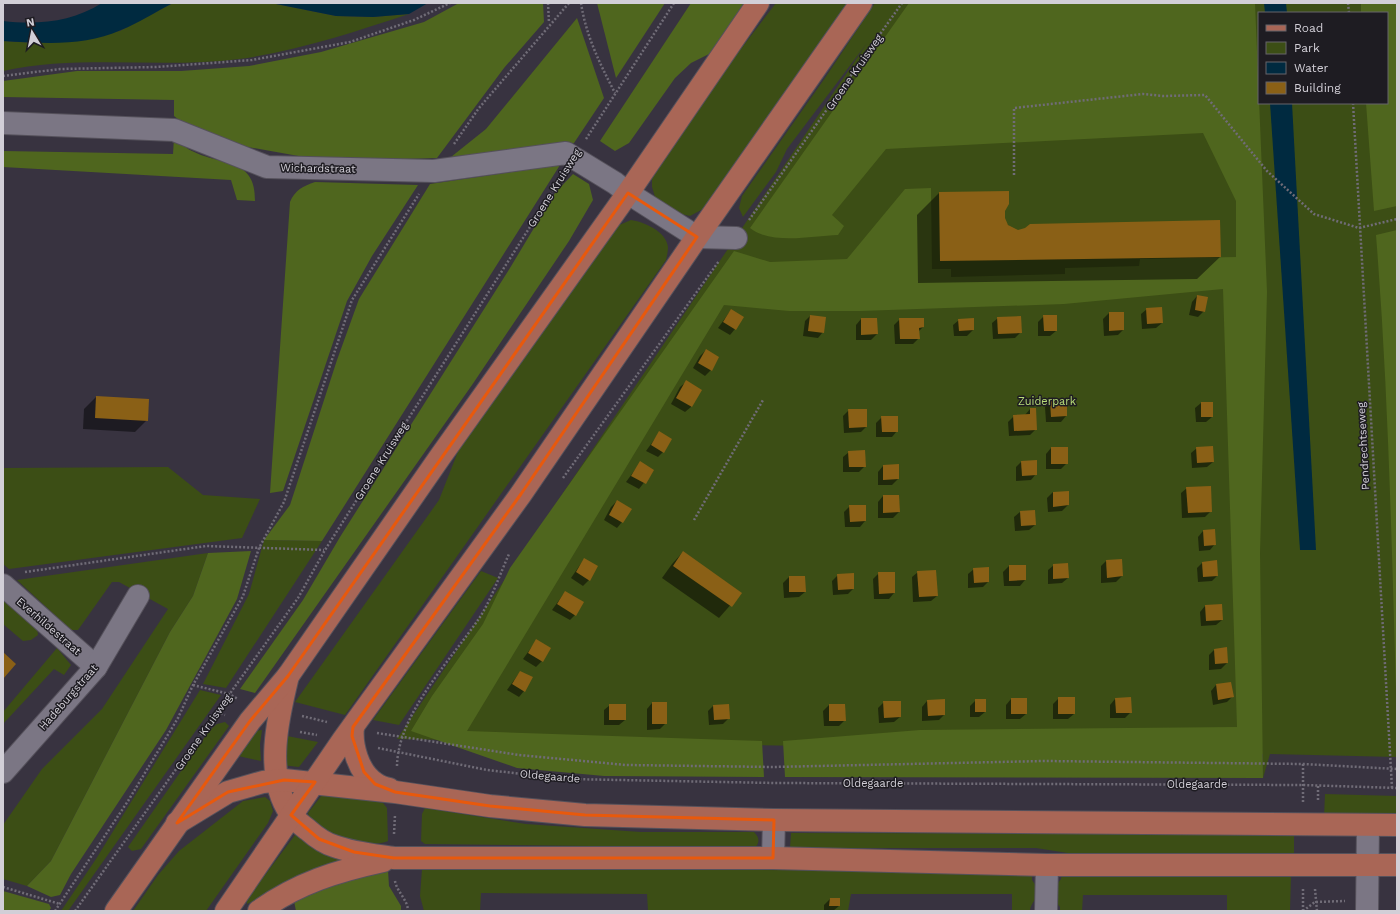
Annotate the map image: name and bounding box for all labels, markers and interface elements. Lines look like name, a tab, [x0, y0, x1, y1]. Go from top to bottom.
north arrow	[12, 12, 52, 52]
legend	[1258, 12, 1388, 104]
text: N	[25, 16, 35, 30]
text: Road	[1294, 21, 1323, 35]
street label: Groene Kruisweg	[823, 31, 886, 113]
text: Park	[1294, 41, 1320, 55]
text: Water	[1294, 61, 1329, 75]
text: Building	[1294, 81, 1341, 95]
street label: Groene Kruisweg	[525, 146, 584, 230]
street label: Wichardstraat	[280, 161, 356, 176]
park label: Zuiderpark	[1018, 395, 1076, 408]
street label: Pendrechtseweg	[1355, 402, 1372, 490]
street label: Groene Kruisweg	[352, 419, 411, 503]
street label: Everhildestraat	[14, 595, 84, 658]
street label: Hadeburgstraat	[36, 662, 101, 733]
street label: Groene Kruisweg	[172, 691, 235, 773]
street label: Oldegaarde	[519, 767, 581, 786]
street label: Oldegaarde	[843, 777, 903, 790]
street label: Oldegaarde	[1167, 778, 1227, 791]

